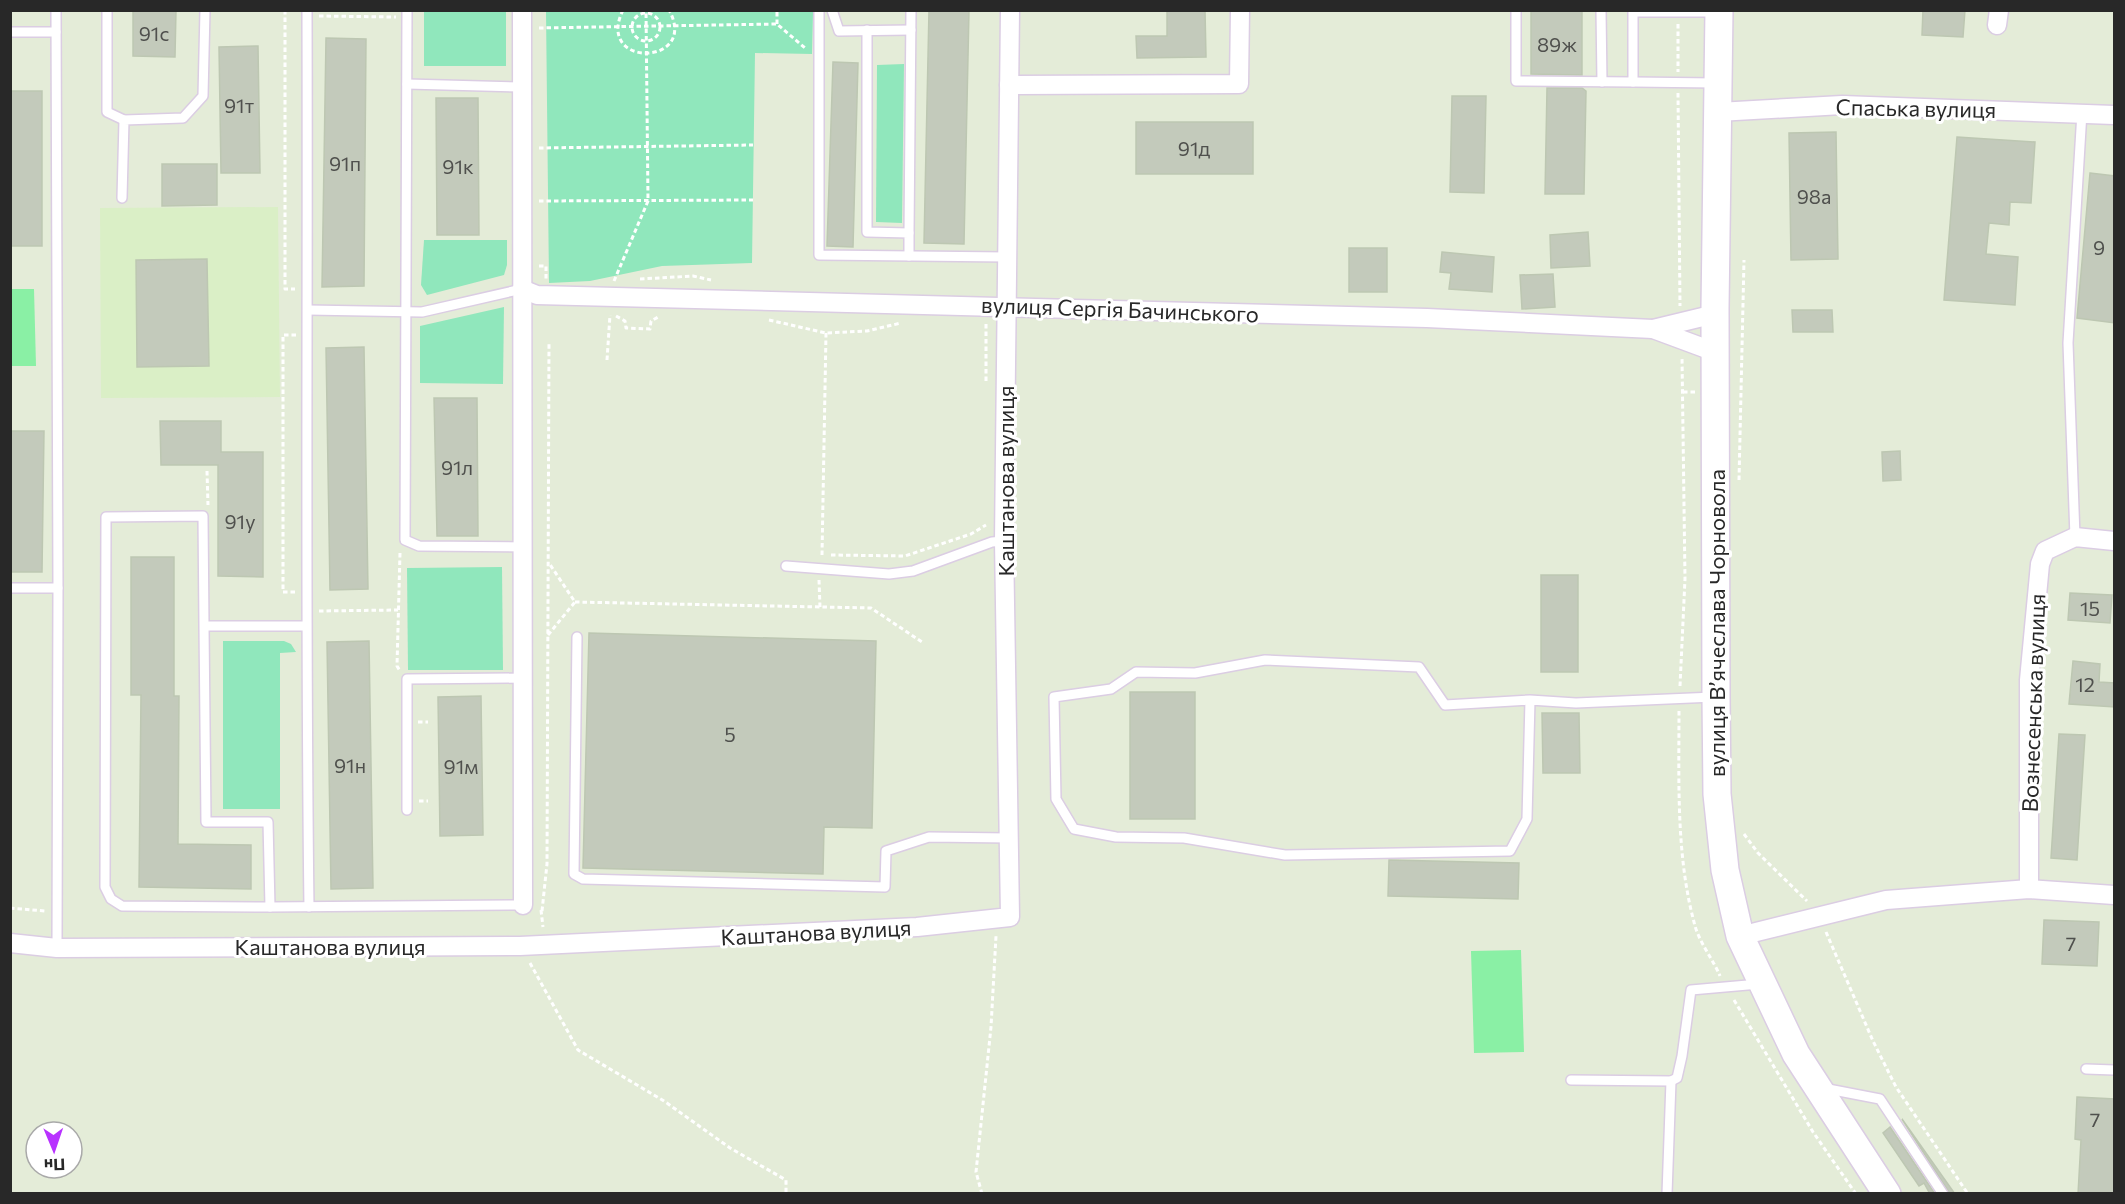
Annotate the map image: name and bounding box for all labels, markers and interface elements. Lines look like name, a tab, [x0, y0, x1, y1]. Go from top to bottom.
house number: 91с	[139, 21, 169, 45]
house number: 89ж	[1537, 32, 1577, 56]
house number: 91т	[224, 93, 254, 117]
street label: Спаська вулиця	[1836, 93, 1996, 123]
house number: 91д	[1178, 136, 1210, 160]
house number: 91п	[329, 151, 361, 175]
house number: 91к	[442, 154, 474, 178]
house number: 98а	[1797, 184, 1831, 208]
house number: 9	[2093, 235, 2105, 259]
street label: вулиця Сергія Бачинського	[981, 291, 1259, 327]
street label: Каштанова вулиця	[992, 385, 1019, 577]
house number: 91л	[441, 455, 473, 479]
street label: вулиця Вʼячеслава Чорновола	[1703, 469, 1730, 777]
house number: 91у	[224, 509, 256, 533]
street label: Вознесенська вулиця	[2016, 593, 2050, 813]
house number: 15	[2080, 596, 2100, 620]
house number: 12	[2075, 672, 2095, 696]
house number: 5	[724, 722, 736, 746]
house number: 91н	[334, 753, 366, 777]
house number: 91м	[444, 754, 478, 778]
street label: Каштанова вулиця	[720, 914, 912, 950]
house number: 7	[2066, 931, 2076, 955]
street label: Каштанова вулиця	[234, 933, 426, 960]
house number: 7	[2090, 1107, 2100, 1131]
north arrow	[24, 1120, 84, 1180]
text: Пн	[44, 1156, 65, 1175]

